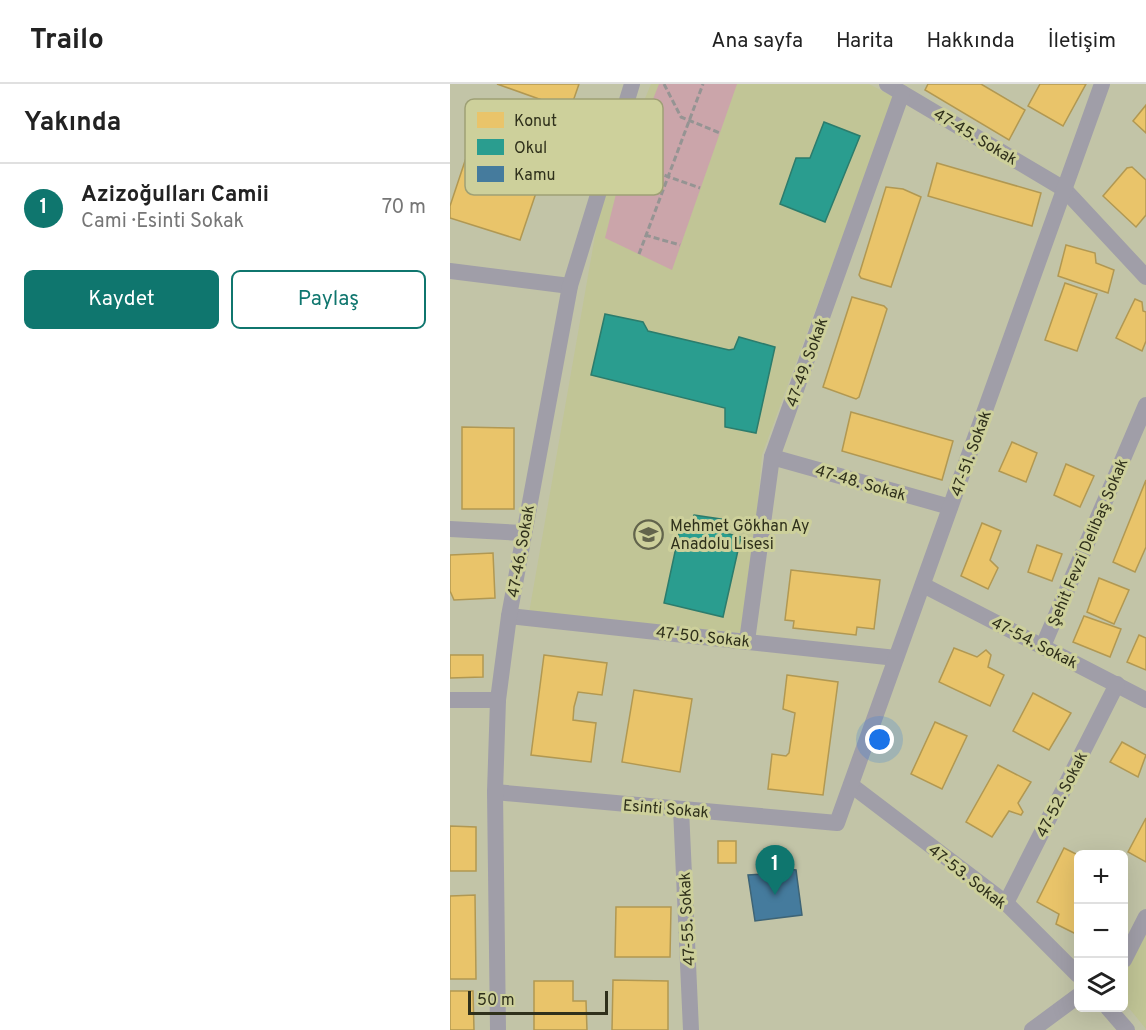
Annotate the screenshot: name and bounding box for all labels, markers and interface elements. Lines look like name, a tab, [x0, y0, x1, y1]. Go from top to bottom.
text: Trailo	[30, 23, 104, 59]
text: Ana sayfa	[711, 28, 803, 55]
text: Harita	[836, 28, 894, 55]
text: Hakkında	[927, 28, 1015, 55]
text: İletişim	[1048, 28, 1116, 55]
legend	[465, 99, 663, 195]
street label: 47-45. Sokak	[929, 105, 1020, 171]
text: Yakında	[24, 107, 121, 140]
text: Konut	[514, 112, 557, 132]
text: Okul	[514, 139, 547, 159]
text: Kamu	[514, 166, 556, 186]
text: Azizoğulları Camii	[81, 182, 269, 209]
text: 1	[40, 195, 48, 221]
text: 70 m	[382, 195, 426, 221]
text: Cami · Esinti Sokak	[81, 209, 244, 235]
button: Kaydet	[24, 270, 219, 329]
button: Paylaş	[231, 270, 426, 329]
street label: 47-49. Sokak	[782, 315, 833, 410]
street label: 47-51. Sokak	[947, 408, 997, 499]
street label: Şehit Fevzi Delibaş Sokak	[1044, 456, 1133, 630]
street label: 47-48. Sokak	[813, 461, 908, 506]
street label: 47-46. Sokak	[504, 503, 540, 599]
place label: Mehmet Gökhan Ay Anadolu Lisesi	[670, 517, 810, 555]
school or university icon: Mehmet Gökhan Ay Anadolu Lisesi	[633, 518, 665, 550]
street label: 47-54. Sokak	[987, 613, 1081, 674]
street label: 47-50. Sokak	[655, 623, 751, 653]
your location	[865, 725, 894, 754]
street label: 47-52. Sokak	[1033, 749, 1093, 841]
street label: Esinti Sokak	[622, 796, 710, 824]
street label: 47-53. Sokak	[924, 841, 1010, 914]
pin: 1	[756, 846, 794, 895]
map controls	[1074, 850, 1128, 1012]
button: +	[1074, 850, 1128, 904]
street label: 47-55. Sokak	[676, 871, 700, 966]
button: −	[1074, 904, 1128, 958]
button: layers	[1074, 958, 1128, 1012]
scale bar	[468, 988, 608, 1016]
text: 50 m	[477, 991, 515, 1011]

